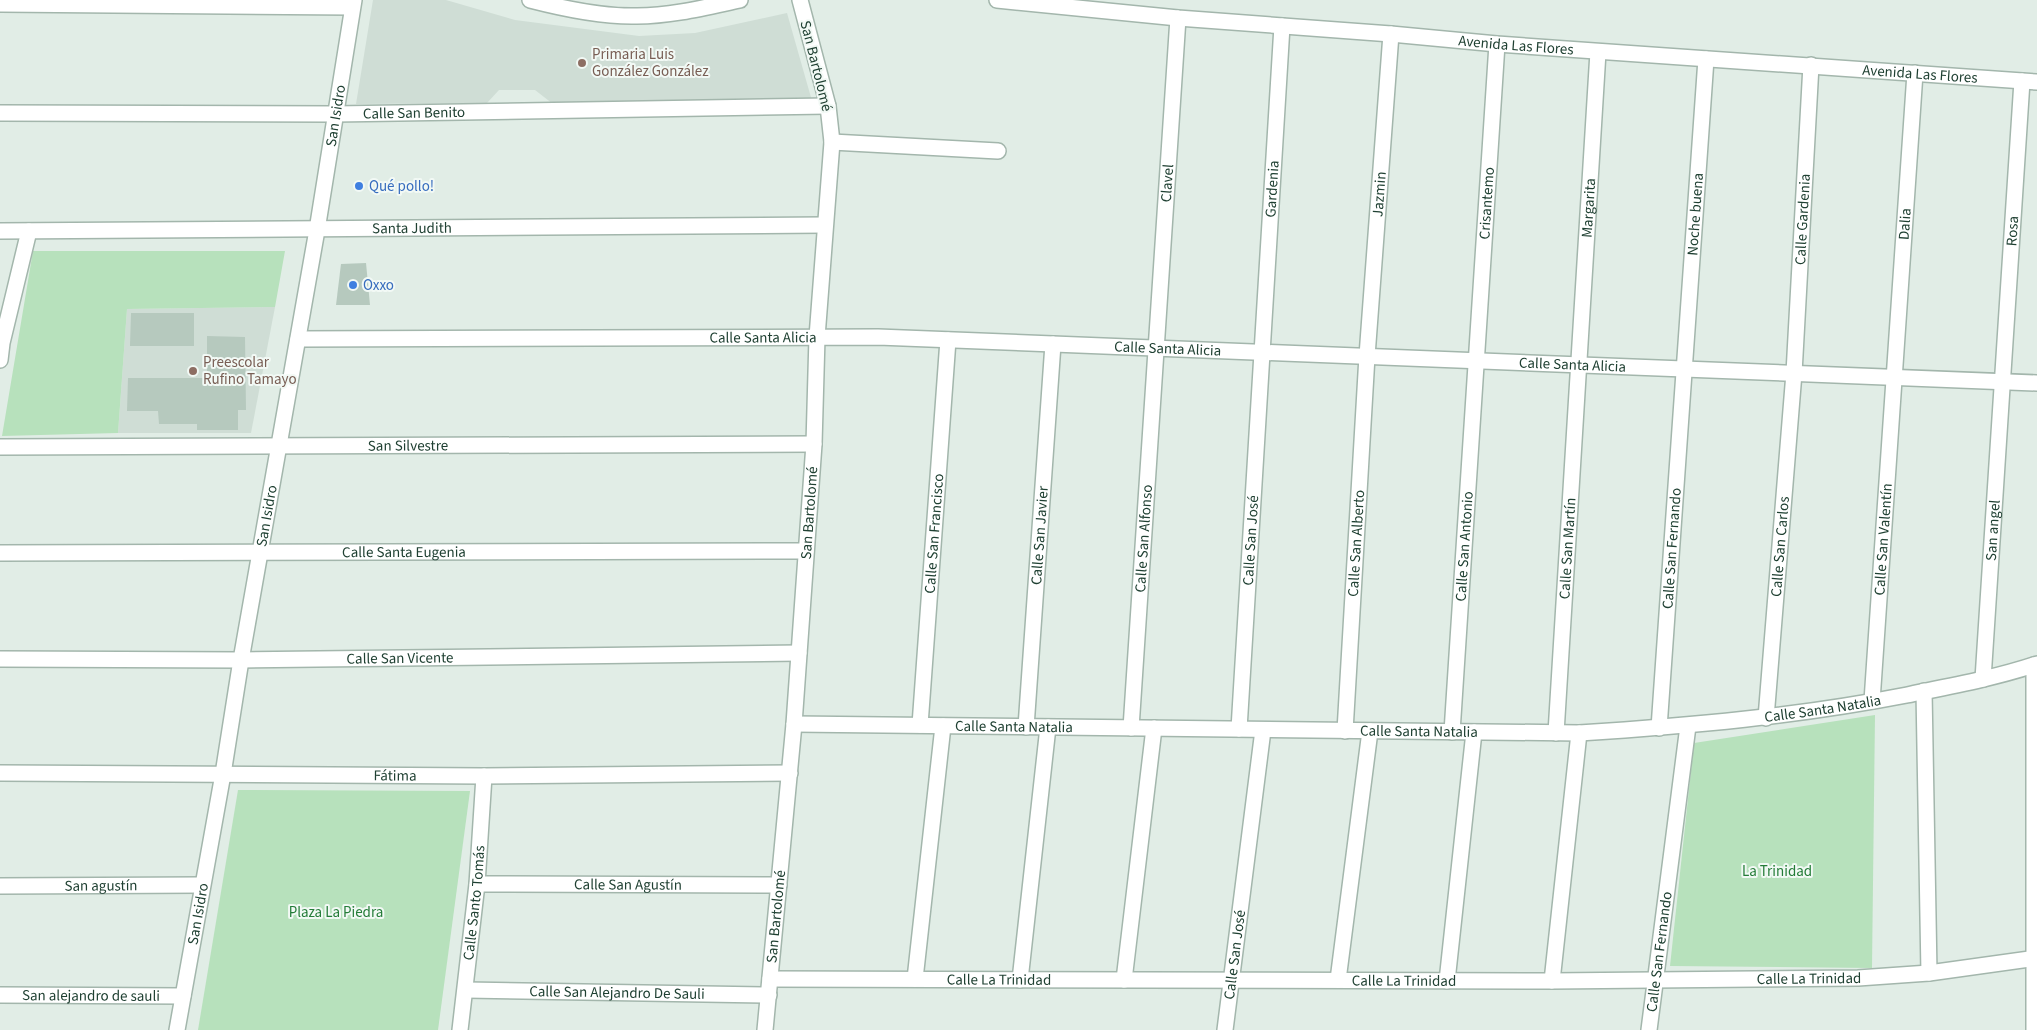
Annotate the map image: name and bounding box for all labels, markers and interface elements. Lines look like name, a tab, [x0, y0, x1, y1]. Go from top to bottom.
street label: San Bartolomé	[795, 18, 837, 114]
street label: Avenida Las Flores	[1457, 30, 1574, 60]
place label: Primaria Luis González González	[592, 44, 709, 82]
marker: Primaria Luis González González	[576, 57, 588, 69]
street label: Avenida Las Flores	[1862, 59, 1978, 88]
street label: San Isidro	[320, 83, 351, 148]
street label: Calle San Benito	[363, 101, 465, 124]
street label: Gardenia	[1260, 160, 1284, 218]
street label: Clavel	[1155, 163, 1179, 203]
street label: Crisantemo	[1474, 166, 1499, 240]
street label: Jazmin	[1367, 171, 1391, 218]
street label: Noche buena	[1682, 172, 1708, 256]
street label: Calle Gardenia	[1789, 173, 1815, 266]
place label: Qué pollo!	[369, 176, 434, 197]
street label: Margarita	[1576, 178, 1601, 238]
marker: Qué pollo!	[353, 180, 365, 192]
street label: Dalia	[1893, 207, 1916, 241]
street label: Rosa	[2001, 215, 2024, 247]
street label: Santa Judith	[372, 217, 452, 239]
place label: Oxxo	[363, 275, 394, 296]
marker: Oxxo	[347, 279, 359, 291]
street label: Calle Santa Alicia	[709, 327, 817, 348]
street label: Calle Santa Alicia	[1114, 336, 1222, 361]
place label: Preescolar Rufino Tamayo	[203, 352, 297, 390]
street label: Calle Santa Alicia	[1518, 352, 1626, 377]
marker: Preescolar Rufino Tamayo	[187, 365, 199, 377]
street label: San Silvestre	[368, 435, 448, 456]
street label: San Bartolomé	[795, 466, 823, 560]
street label: Calle San Francisco	[919, 473, 949, 594]
street label: San Isidro	[251, 483, 282, 548]
street label: Calle San Valentín	[1869, 483, 1897, 596]
street label: Calle San Javier	[1026, 484, 1054, 586]
street label: Calle San Alfonso	[1130, 484, 1158, 593]
street label: Calle San Fernando	[1657, 487, 1686, 610]
street label: Calle San Alberto	[1342, 489, 1370, 597]
street label: Calle San Antonio	[1450, 491, 1478, 602]
street label: Calle San José	[1237, 495, 1264, 586]
street label: Calle San Carlos	[1765, 496, 1794, 598]
street label: Calle San Martín	[1554, 497, 1581, 600]
street label: San angel	[1980, 499, 2005, 562]
street label: Calle Santa Eugenia	[342, 541, 466, 563]
street label: Calle San Vicente	[346, 647, 454, 669]
street label: Calle Santa Natalia	[1763, 690, 1883, 727]
street label: Calle Santa Natalia	[955, 715, 1073, 738]
street label: Calle Santa Natalia	[1360, 720, 1478, 742]
street label: Fátima	[373, 765, 417, 786]
street label: Calle Santo Tomás	[458, 845, 490, 961]
park label: La Trinidad	[1742, 861, 1812, 882]
street label: San Bartolomé	[761, 869, 791, 964]
street label: Calle San Agustín	[574, 874, 682, 895]
street label: San agustín	[64, 875, 138, 896]
street label: San Isidro	[182, 881, 214, 946]
street label: Calle San Fernando	[1641, 890, 1677, 1013]
park label: Plaza La Piedra	[289, 902, 383, 923]
street label: Calle San José	[1218, 909, 1251, 1001]
street label: Calle La Trinidad	[1757, 967, 1861, 989]
street label: Calle La Trinidad	[947, 969, 1051, 990]
street label: Calle La Trinidad	[1352, 970, 1456, 991]
street label: Calle San Alejandro De Sauli	[529, 981, 705, 1004]
street label: San alejandro de sauli	[22, 985, 160, 1006]

